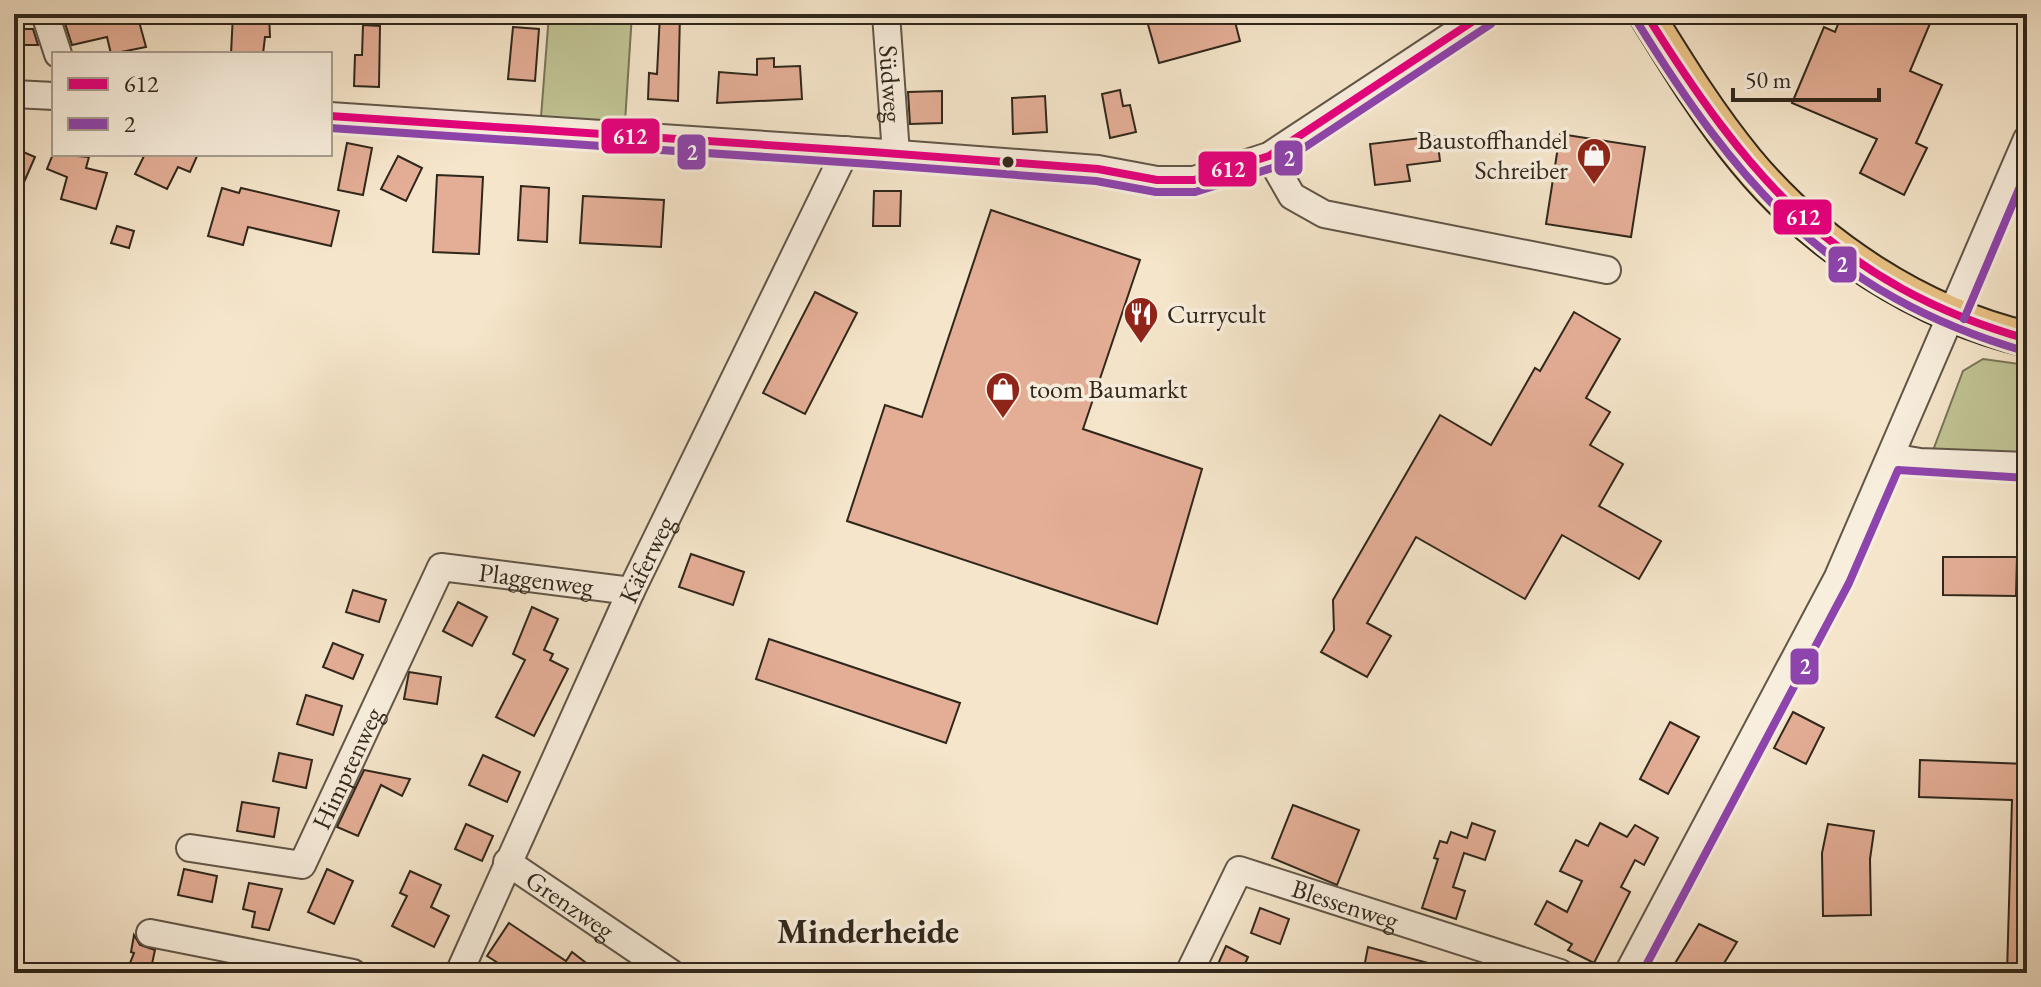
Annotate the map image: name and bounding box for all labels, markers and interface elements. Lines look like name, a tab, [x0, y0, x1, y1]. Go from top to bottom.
street label: Südweg	[871, 44, 911, 124]
legend	[52, 52, 332, 156]
scale bar	[1733, 52, 1879, 102]
text: 50 m	[1745, 64, 1792, 95]
text: 612	[124, 68, 159, 99]
text: 2	[124, 108, 136, 139]
line badge: 612	[600, 117, 661, 155]
text: 612	[613, 122, 648, 151]
place label: Baustoffhandel Schreiber	[1417, 123, 1568, 187]
line badge: 2	[676, 133, 707, 171]
shop icon: Baustoffhandel Schreiber	[1575, 136, 1613, 186]
text: 2	[686, 138, 698, 167]
line badge: 2	[1273, 139, 1304, 177]
text: 2	[1283, 144, 1295, 173]
line badge: 612	[1197, 150, 1258, 188]
unlabelled marker	[1000, 154, 1016, 170]
text: 612	[1211, 155, 1246, 184]
line badge: 612	[1772, 198, 1833, 236]
text: 612	[1786, 203, 1821, 232]
line badge: 2	[1827, 245, 1858, 284]
text: 2	[1836, 250, 1848, 279]
restaurant icon: Currycult	[1122, 295, 1160, 345]
place label: Currycult	[1167, 297, 1266, 331]
shop icon: toom Baumarkt	[984, 370, 1022, 420]
place label: toom Baumarkt	[1029, 372, 1187, 406]
street label: Käferweg	[611, 510, 682, 608]
street label: Plaggenweg	[477, 555, 596, 603]
line badge: 2	[1789, 647, 1820, 686]
text: 2	[1799, 652, 1811, 681]
street label: Himptenweg	[304, 701, 391, 835]
street label: Grenzweg	[519, 863, 621, 947]
street label: Blessenweg	[1287, 871, 1404, 937]
district label: Minderheide	[777, 909, 959, 953]

